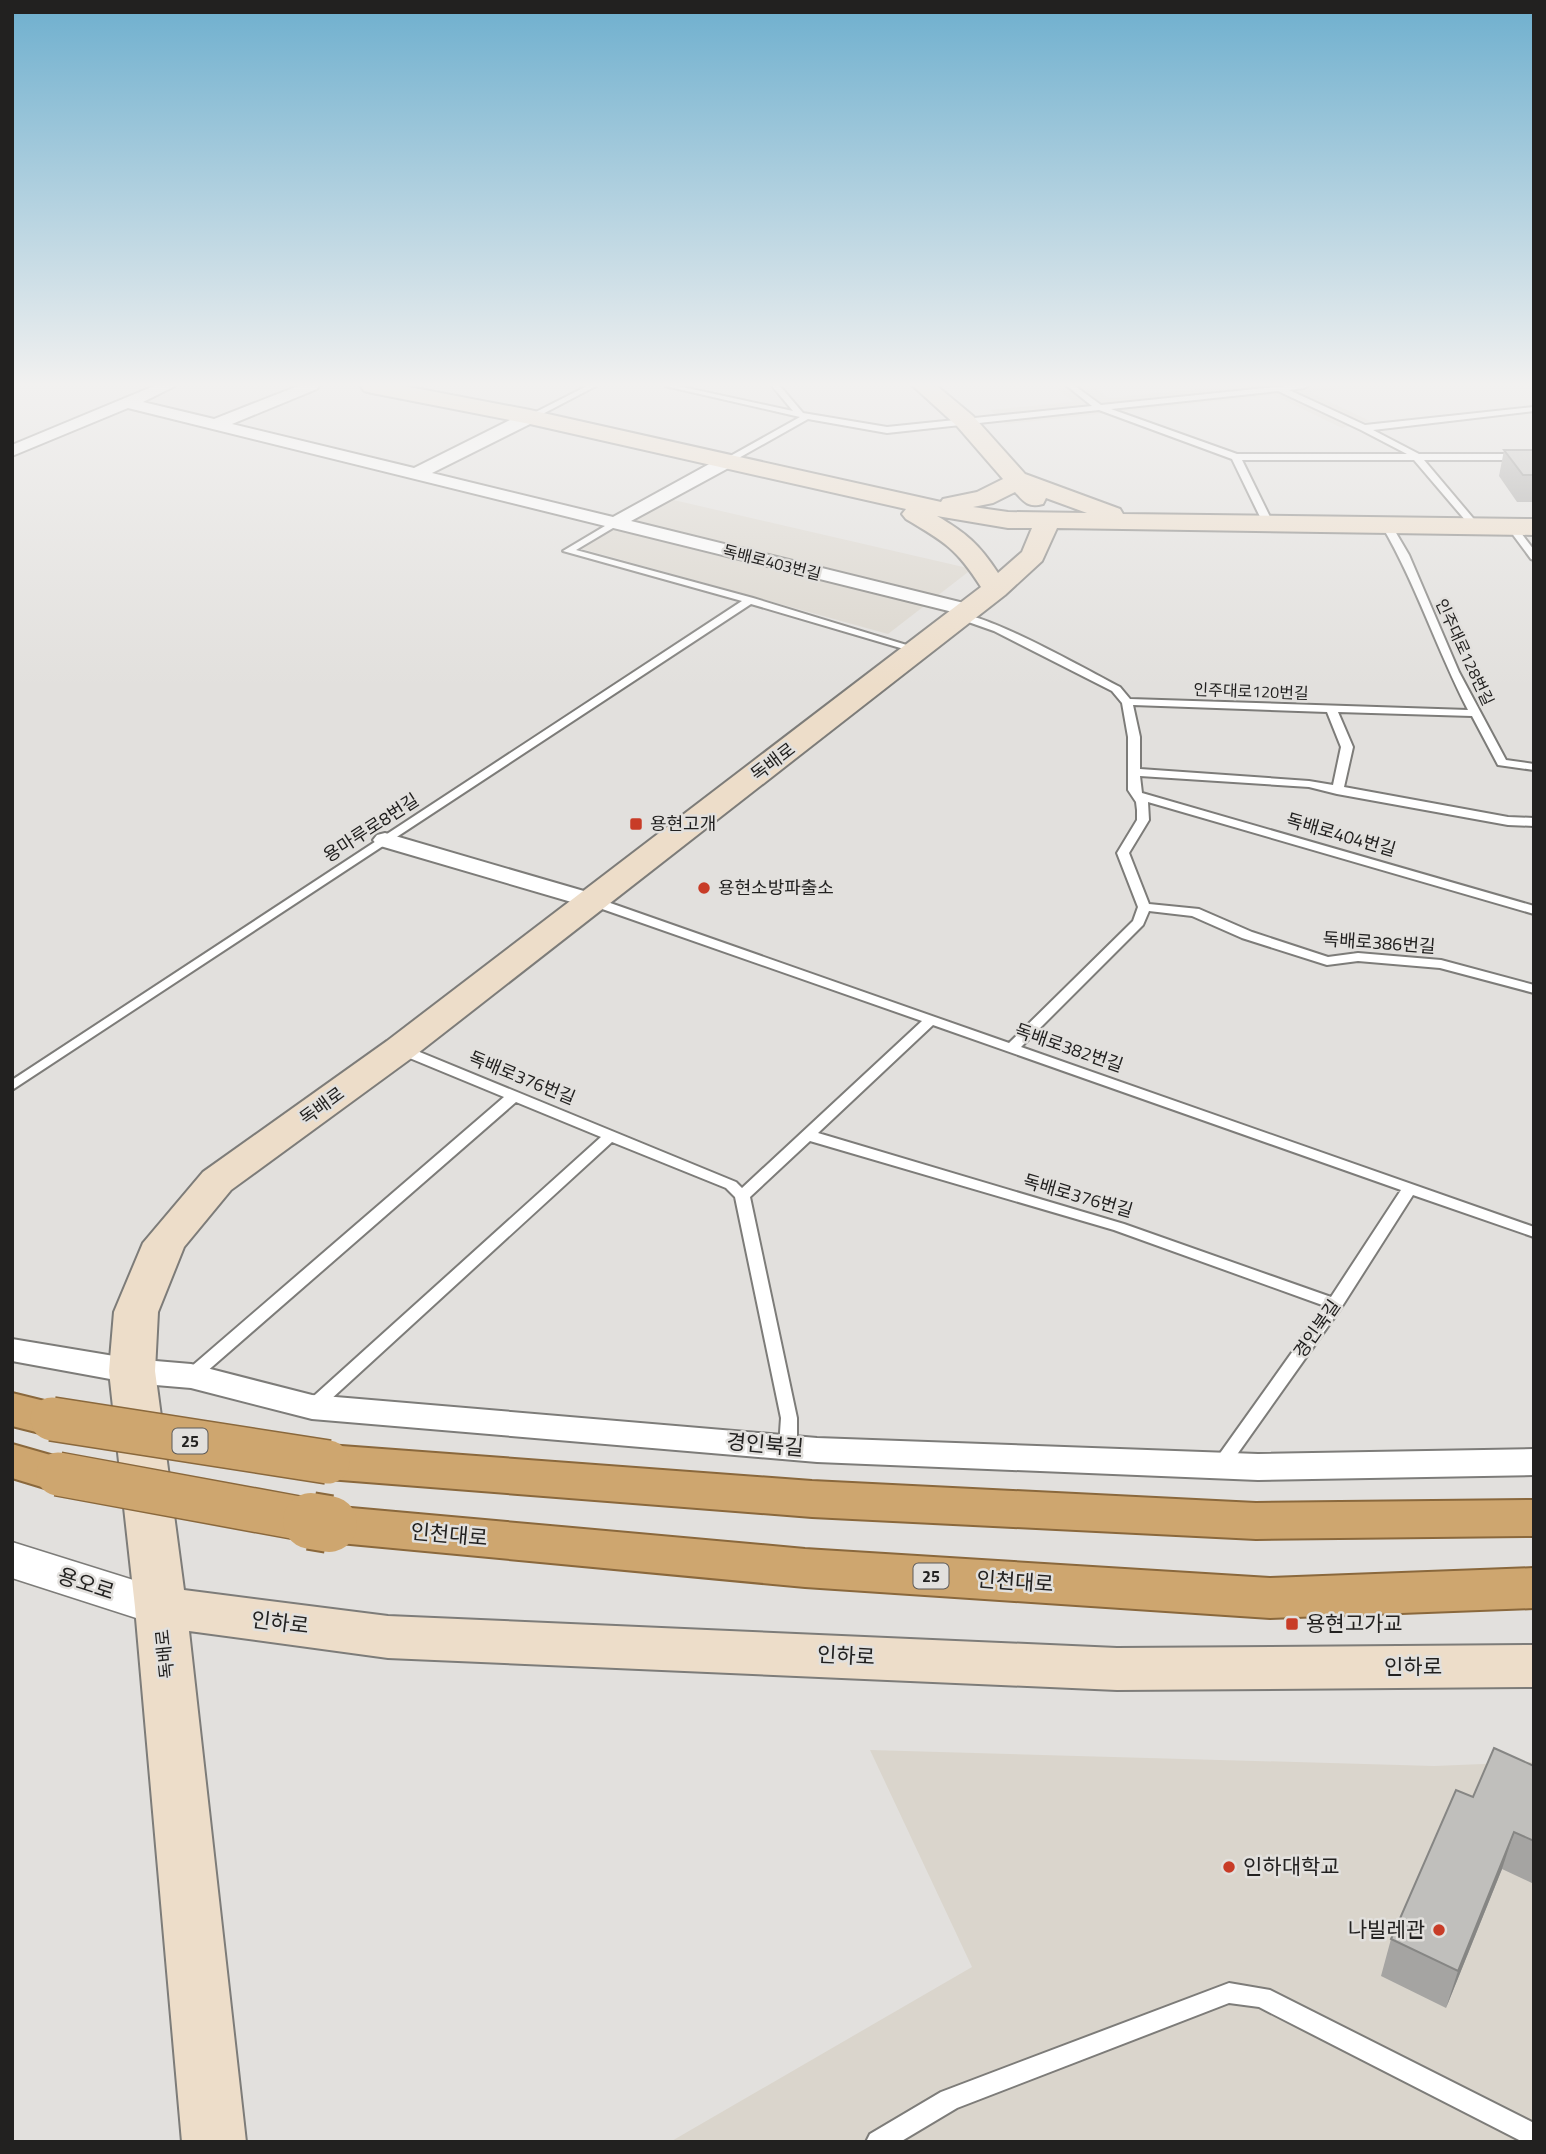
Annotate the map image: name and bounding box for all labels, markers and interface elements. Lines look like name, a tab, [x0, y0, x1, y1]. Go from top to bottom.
street label: 독배로403번길	[720, 538, 824, 586]
street label: 인주대로128번길	[1430, 595, 1500, 709]
street label: 인주대로120번길	[1193, 677, 1309, 705]
street label: 독배로	[745, 736, 801, 787]
street label: 용마루로8번길	[317, 786, 424, 869]
street label: 독배로404번길	[1283, 806, 1399, 863]
place label: 용현고개	[650, 810, 716, 837]
marker: 용현고개	[628, 816, 644, 832]
place label: 용현소방파출소	[718, 874, 834, 901]
marker: 용현소방파출소	[696, 880, 712, 896]
street label: 독배로386번길	[1322, 925, 1436, 960]
street label: 독배로382번길	[1011, 1016, 1127, 1079]
street label: 독배로376번길	[465, 1044, 580, 1111]
street label: 독배로	[294, 1080, 350, 1131]
street label: 독배로376번길	[1020, 1167, 1136, 1224]
street label: 경인북길	[1287, 1294, 1347, 1364]
street label: 경인북길	[725, 1425, 805, 1463]
road number: 25	[172, 1428, 208, 1454]
street label: 인천대로	[409, 1515, 489, 1553]
street label: 용오로	[54, 1559, 119, 1607]
street label: 인천대로	[975, 1562, 1055, 1600]
road number: 25	[914, 1564, 948, 1588]
street label: 인하로	[249, 1603, 311, 1641]
place label: 용현고가교	[1306, 1607, 1403, 1639]
marker: 용현고가교	[1284, 1616, 1300, 1632]
street label: 독배로	[148, 1628, 181, 1680]
street label: 인하로	[816, 1638, 876, 1672]
street label: 인하로	[1384, 1650, 1442, 1682]
place label: 인하대학교	[1243, 1850, 1340, 1882]
marker: 인하대학교	[1221, 1859, 1237, 1875]
place label: 나빌레관	[1348, 1913, 1425, 1945]
marker: 나빌레관	[1431, 1922, 1447, 1938]

